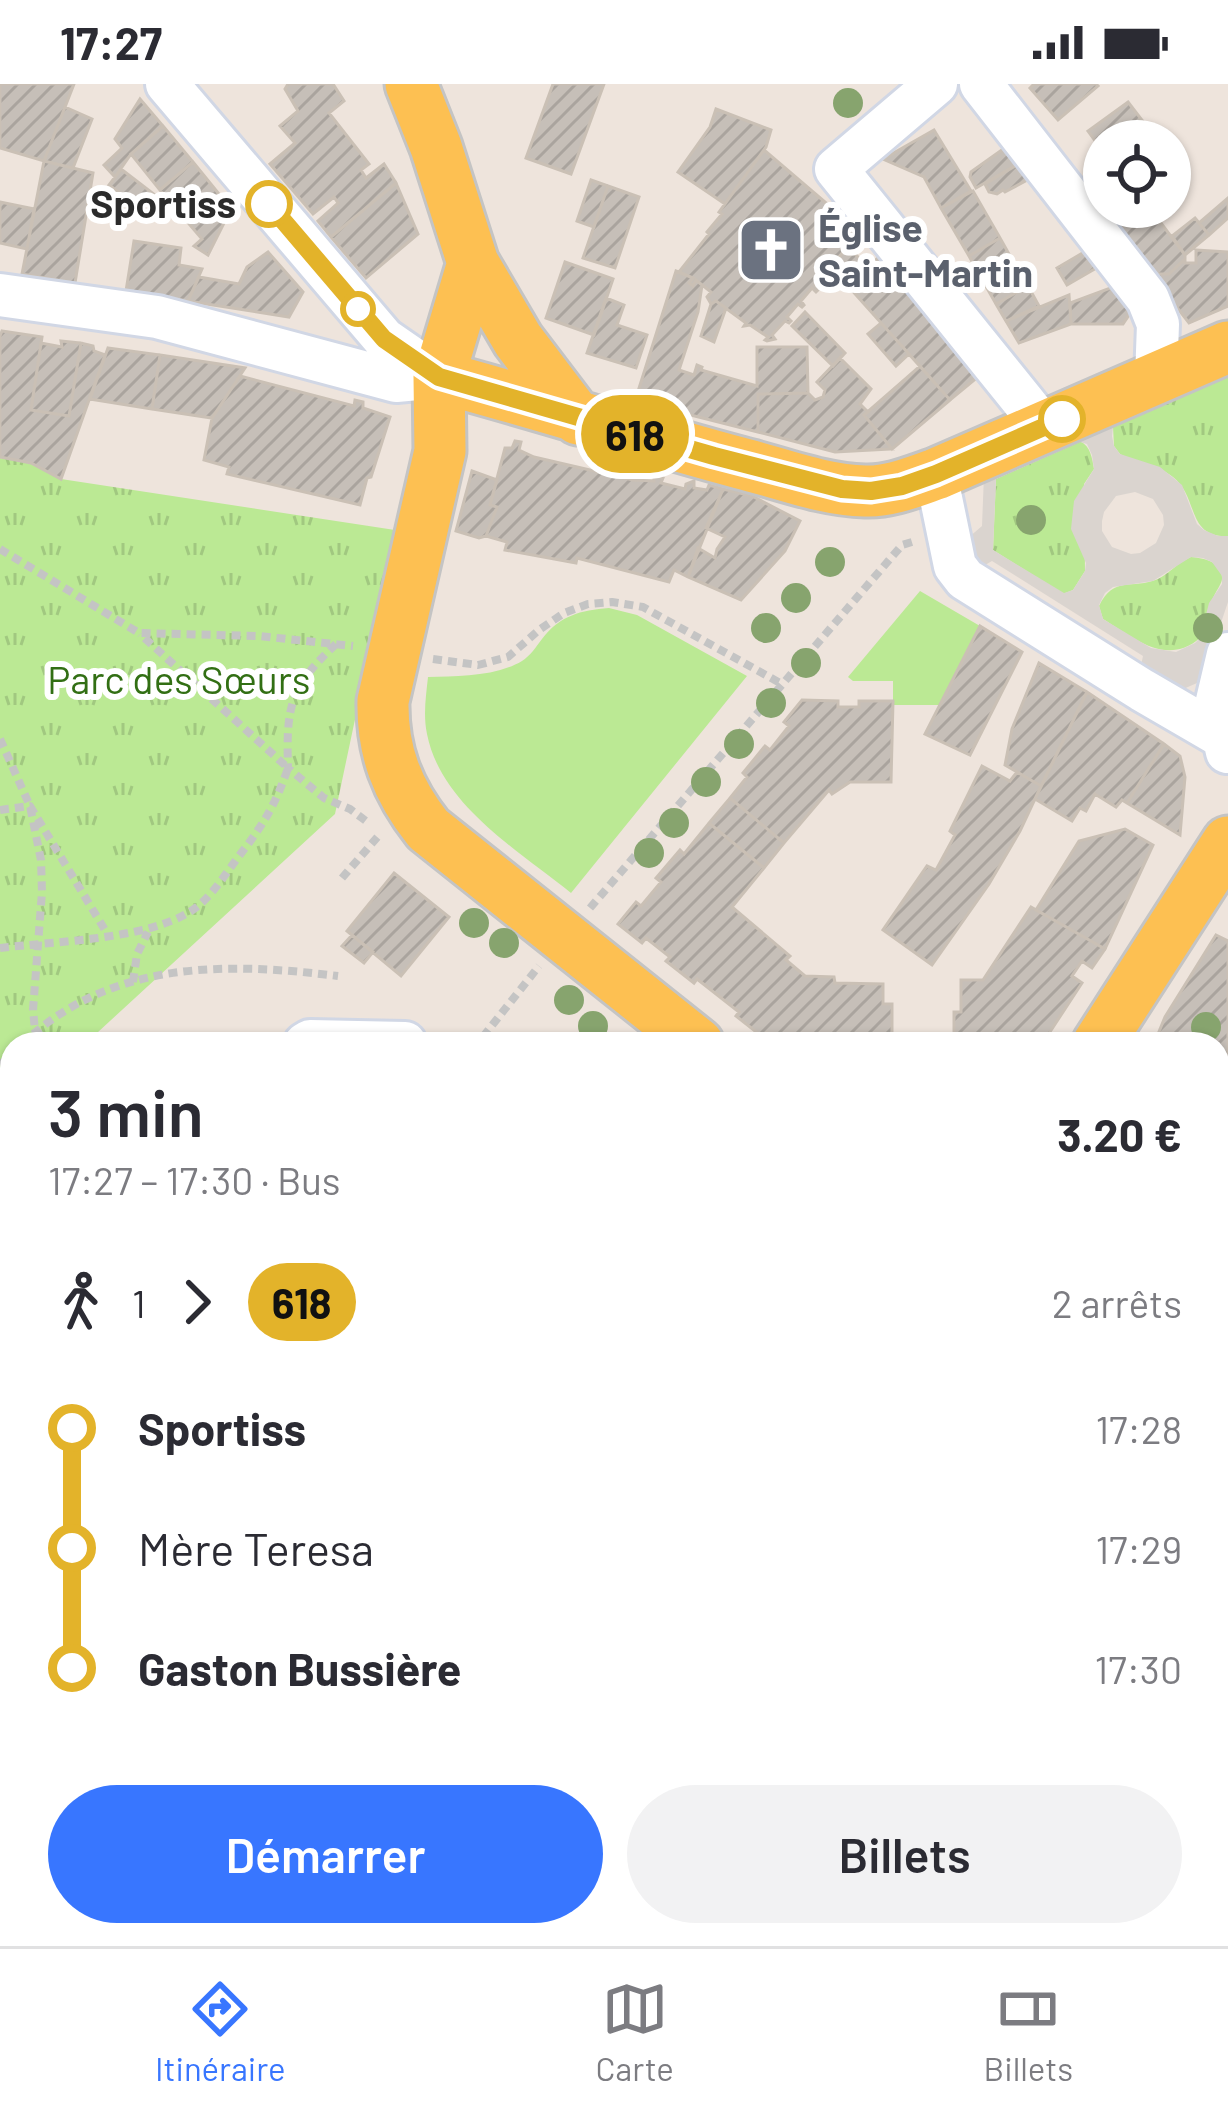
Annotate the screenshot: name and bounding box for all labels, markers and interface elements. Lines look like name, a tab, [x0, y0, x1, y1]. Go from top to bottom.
text: 17:27	[60, 15, 162, 69]
map controls	[1083, 120, 1191, 228]
button: locate	[1083, 120, 1191, 228]
place label: Sportiss	[90, 179, 236, 226]
marker: Sportiss	[247, 182, 291, 226]
place label: Église Saint-Martin	[818, 203, 1033, 295]
church icon: Église Saint-Martin	[736, 215, 806, 285]
unlabelled marker	[342, 293, 374, 325]
line badge: 618	[566, 395, 704, 473]
unlabelled marker	[1040, 397, 1084, 441]
text: 618	[605, 409, 665, 459]
park label: Parc des Sœurs	[47, 655, 311, 702]
text: 3 min	[48, 1071, 204, 1150]
text: 3.20 €	[1057, 1107, 1182, 1161]
text: 17:27 – 17:30 · Bus	[48, 1156, 341, 1203]
icon: walk	[48, 1269, 114, 1335]
icon: forward	[164, 1269, 230, 1335]
text: 618	[272, 1277, 332, 1327]
text: 1	[132, 1279, 146, 1326]
text: 2 arrêts	[1052, 1279, 1182, 1326]
text: Sportiss	[138, 1401, 306, 1455]
text: 17:28	[1095, 1405, 1182, 1452]
text: Mère Teresa	[138, 1521, 374, 1575]
text: 17:29	[1095, 1525, 1182, 1572]
text: Gaston Bussière	[138, 1641, 461, 1695]
text: 17:30	[1095, 1645, 1182, 1692]
button: Démarrer	[48, 1785, 603, 1923]
button: Billets	[627, 1785, 1182, 1923]
tab: Itinéraire	[155, 1976, 286, 2088]
tab: Carte	[596, 1976, 674, 2088]
tab: Billets	[984, 1976, 1073, 2088]

